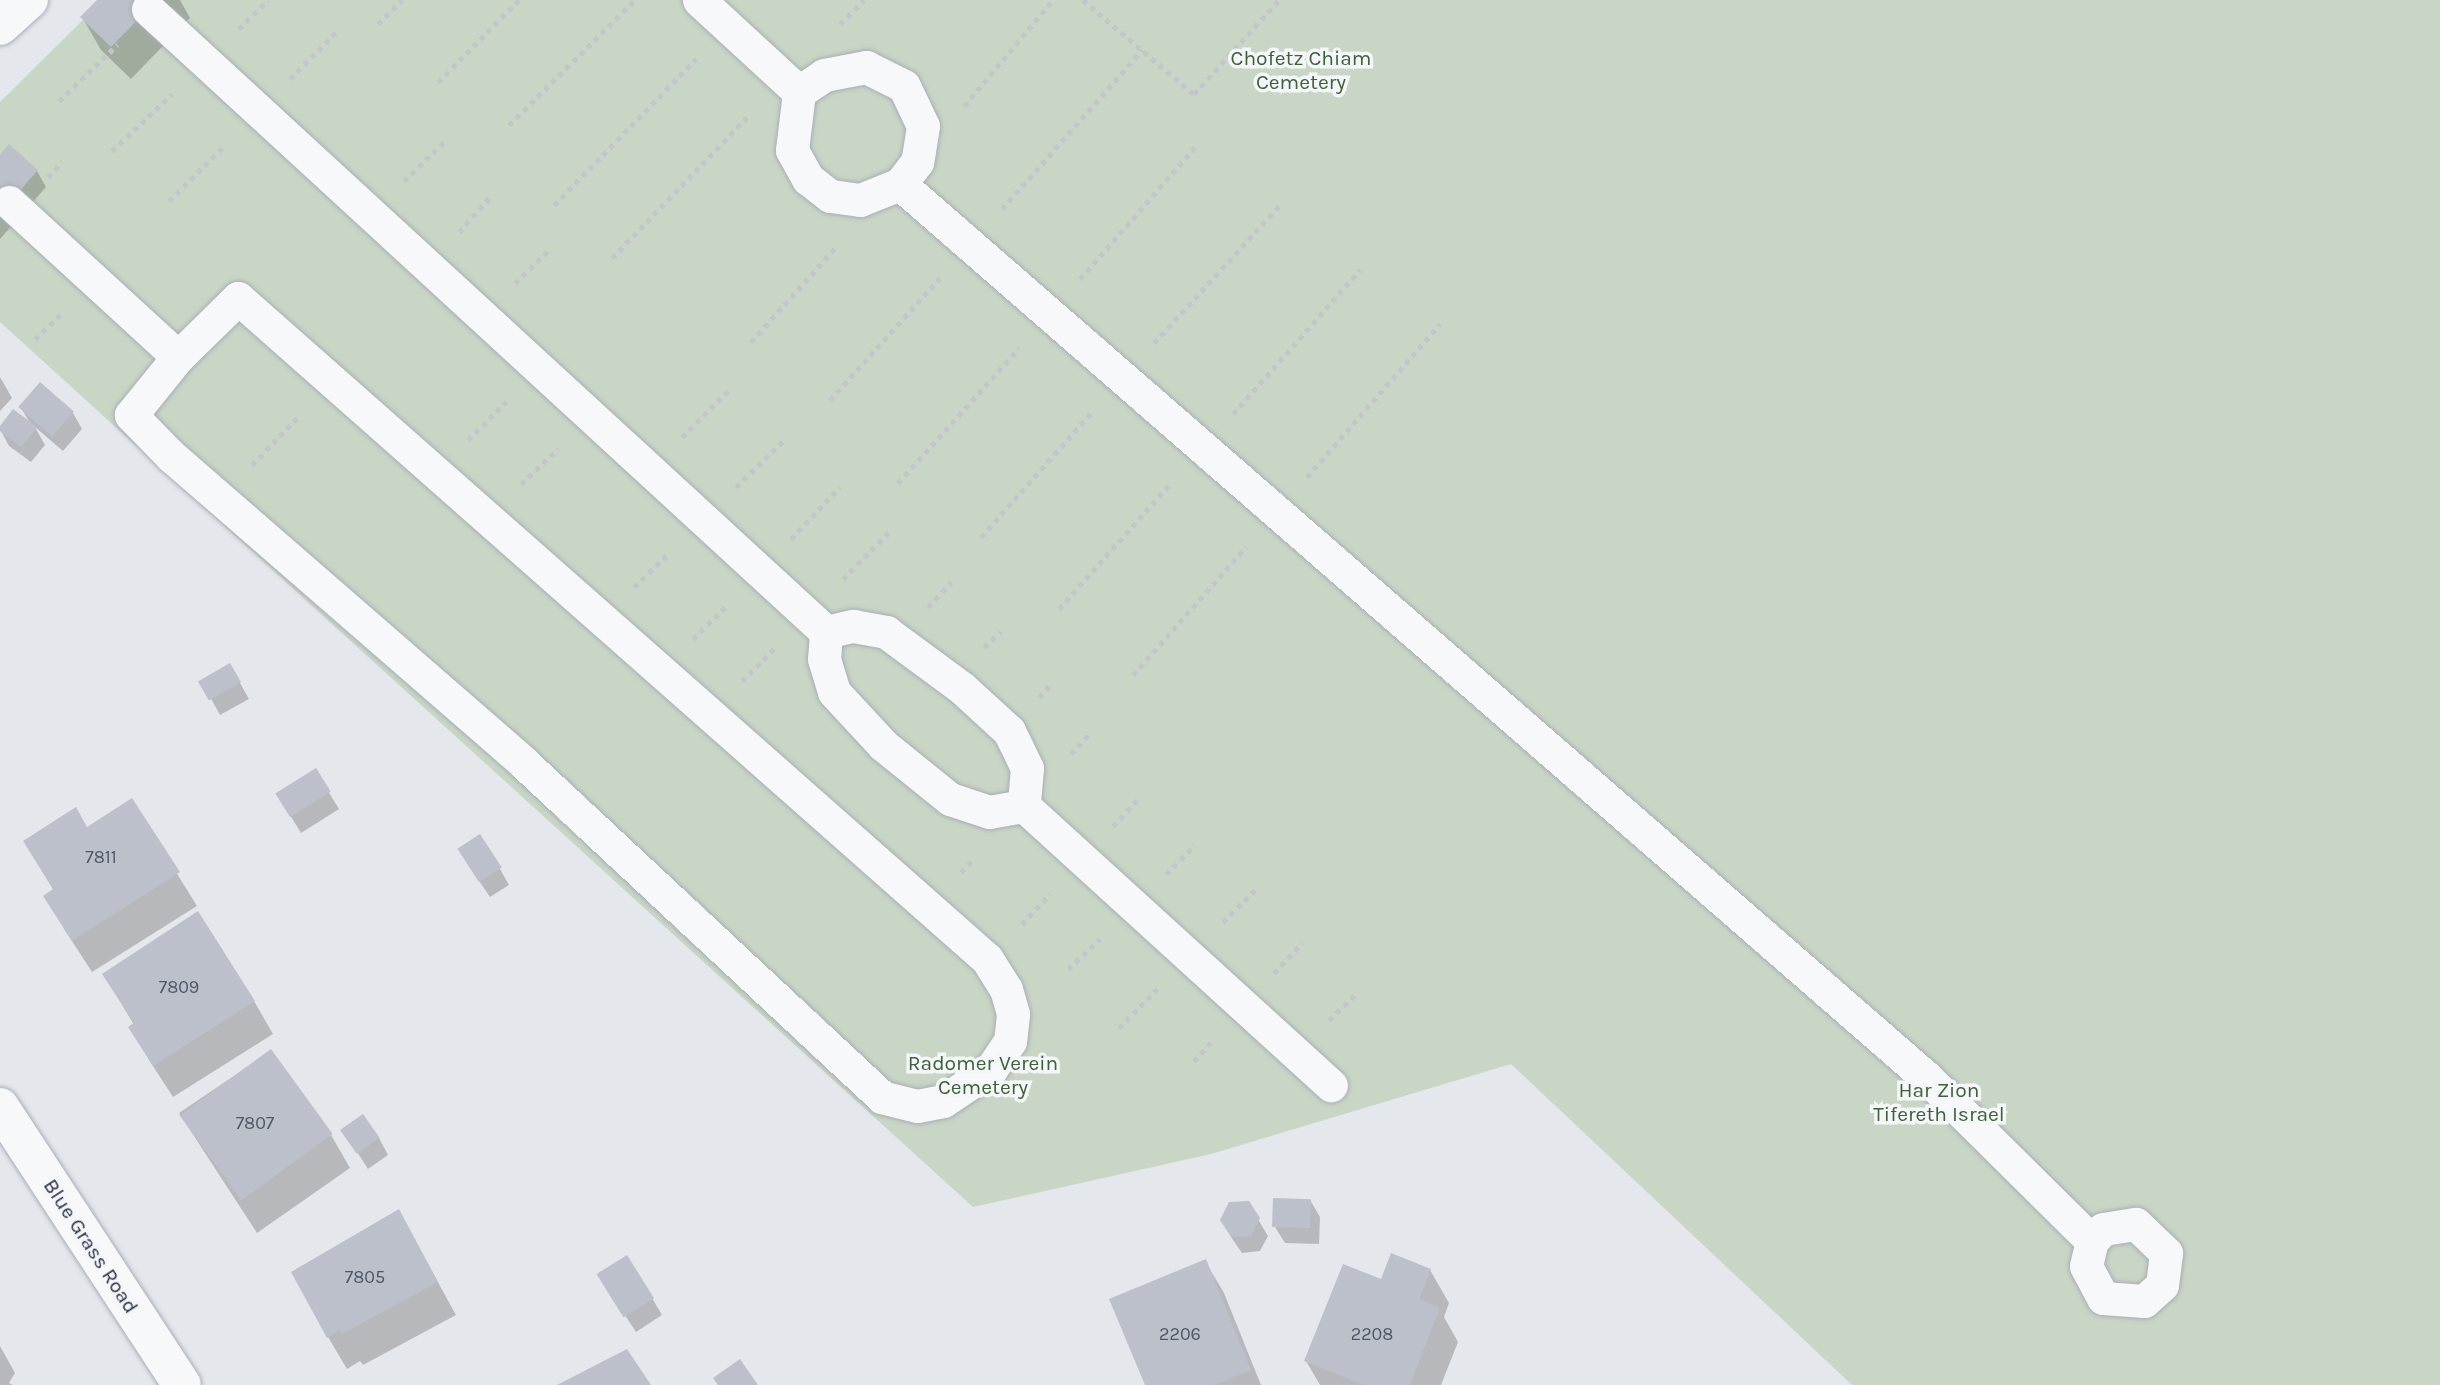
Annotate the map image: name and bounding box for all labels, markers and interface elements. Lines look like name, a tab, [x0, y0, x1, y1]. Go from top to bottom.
park label: Chofetz Chiam Cemetery	[1231, 45, 1371, 95]
house number: 7811	[85, 846, 117, 868]
house number: 7809	[159, 976, 199, 998]
park label: Radomer Verein Cemetery	[908, 1050, 1058, 1100]
park label: Har Zion Tifereth Israel	[1873, 1077, 2005, 1127]
house number: 7807	[236, 1112, 274, 1134]
street label: Blue Grass Road	[38, 1174, 144, 1318]
house number: 7805	[345, 1266, 385, 1288]
house number: 2206	[1159, 1323, 1201, 1345]
house number: 2208	[1351, 1323, 1393, 1345]

